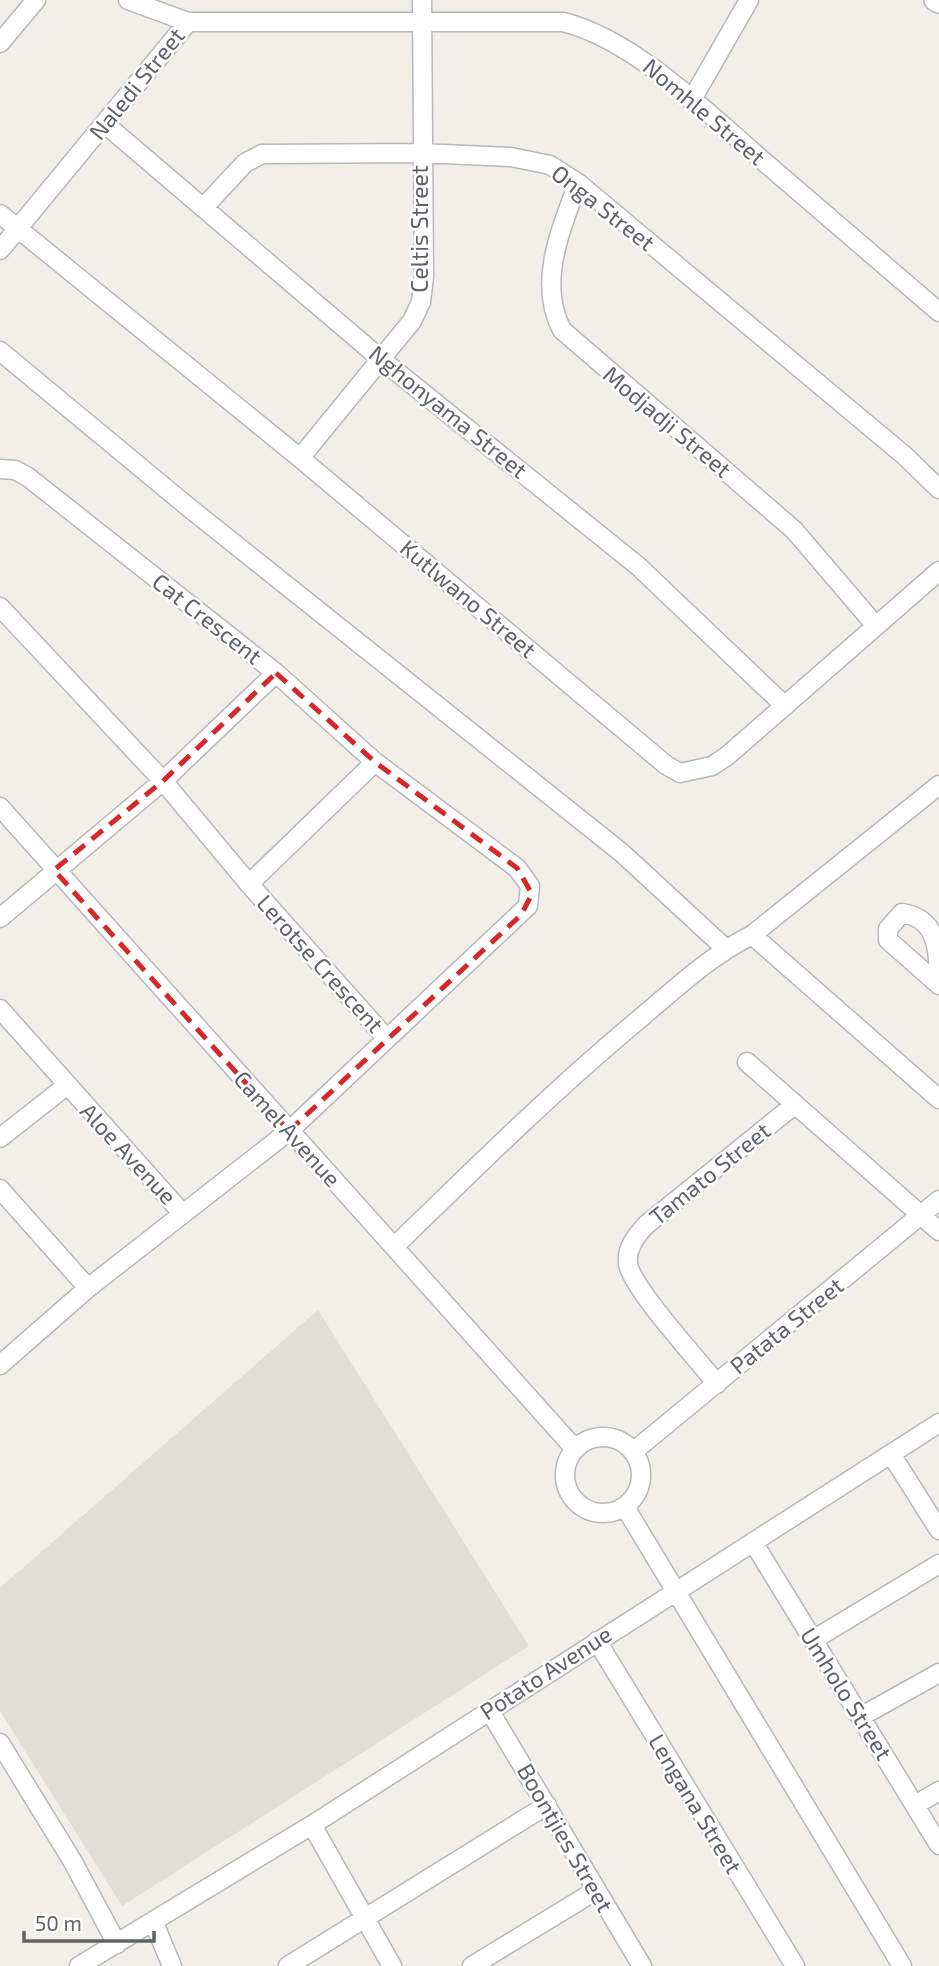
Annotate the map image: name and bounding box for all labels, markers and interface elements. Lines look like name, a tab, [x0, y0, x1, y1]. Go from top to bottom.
street label: Naledi Street	[83, 22, 190, 145]
street label: Nomhle Street	[638, 52, 772, 171]
street label: Onga Street	[546, 158, 661, 256]
street label: Celtis Street	[405, 165, 433, 293]
street label: Nghonyama Street	[364, 339, 534, 484]
street label: Modjadji Street	[598, 360, 738, 483]
street label: Kutlwano Street	[395, 533, 542, 663]
street label: Cat Crescent	[147, 567, 268, 670]
street label: Lerotse Crescent	[252, 889, 390, 1038]
street label: Camel Avenue	[228, 1065, 347, 1192]
street label: Aloe Avenue	[75, 1097, 183, 1210]
street label: Tamato Street	[643, 1116, 776, 1231]
street label: Patata Street	[724, 1271, 849, 1380]
street label: Potato Avenue	[474, 1619, 617, 1725]
street label: Umholo Street	[795, 1622, 899, 1765]
street label: Lengana Street	[643, 1729, 749, 1879]
street label: Boontjies Street	[512, 1758, 620, 1917]
scale bar	[24, 1899, 154, 1943]
text: 50 m	[35, 1910, 82, 1935]

